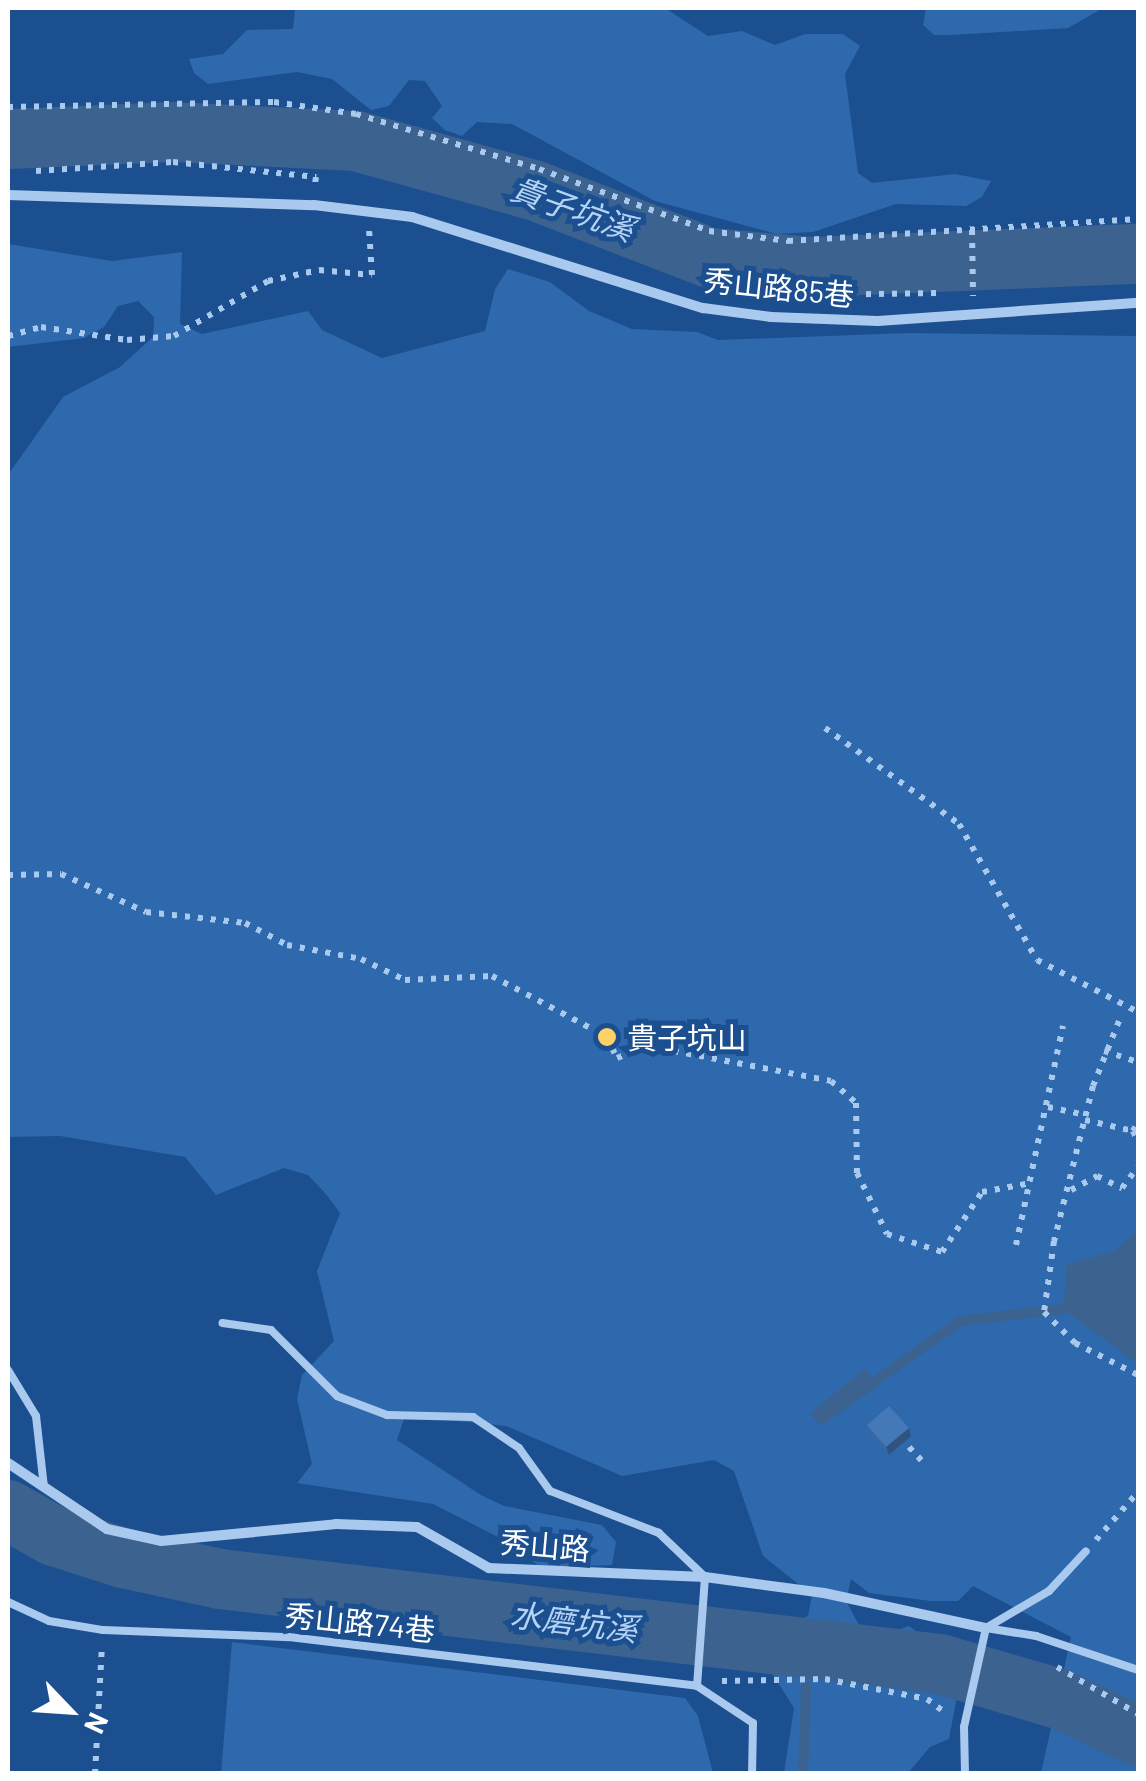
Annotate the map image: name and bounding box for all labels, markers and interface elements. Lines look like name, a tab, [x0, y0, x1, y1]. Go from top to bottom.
water label: 貴子坑溪	[506, 168, 640, 248]
street label: 秀山路85巷	[702, 261, 856, 313]
place label: 貴子坑山	[627, 1019, 747, 1055]
marker: 貴子坑山	[596, 1026, 618, 1048]
street label: 秀山路	[499, 1523, 591, 1567]
water label: 水磨坑溪	[508, 1594, 640, 1648]
street label: 秀山路74巷	[283, 1596, 437, 1648]
north arrow	[20, 1661, 120, 1761]
text: N	[78, 1708, 117, 1739]

